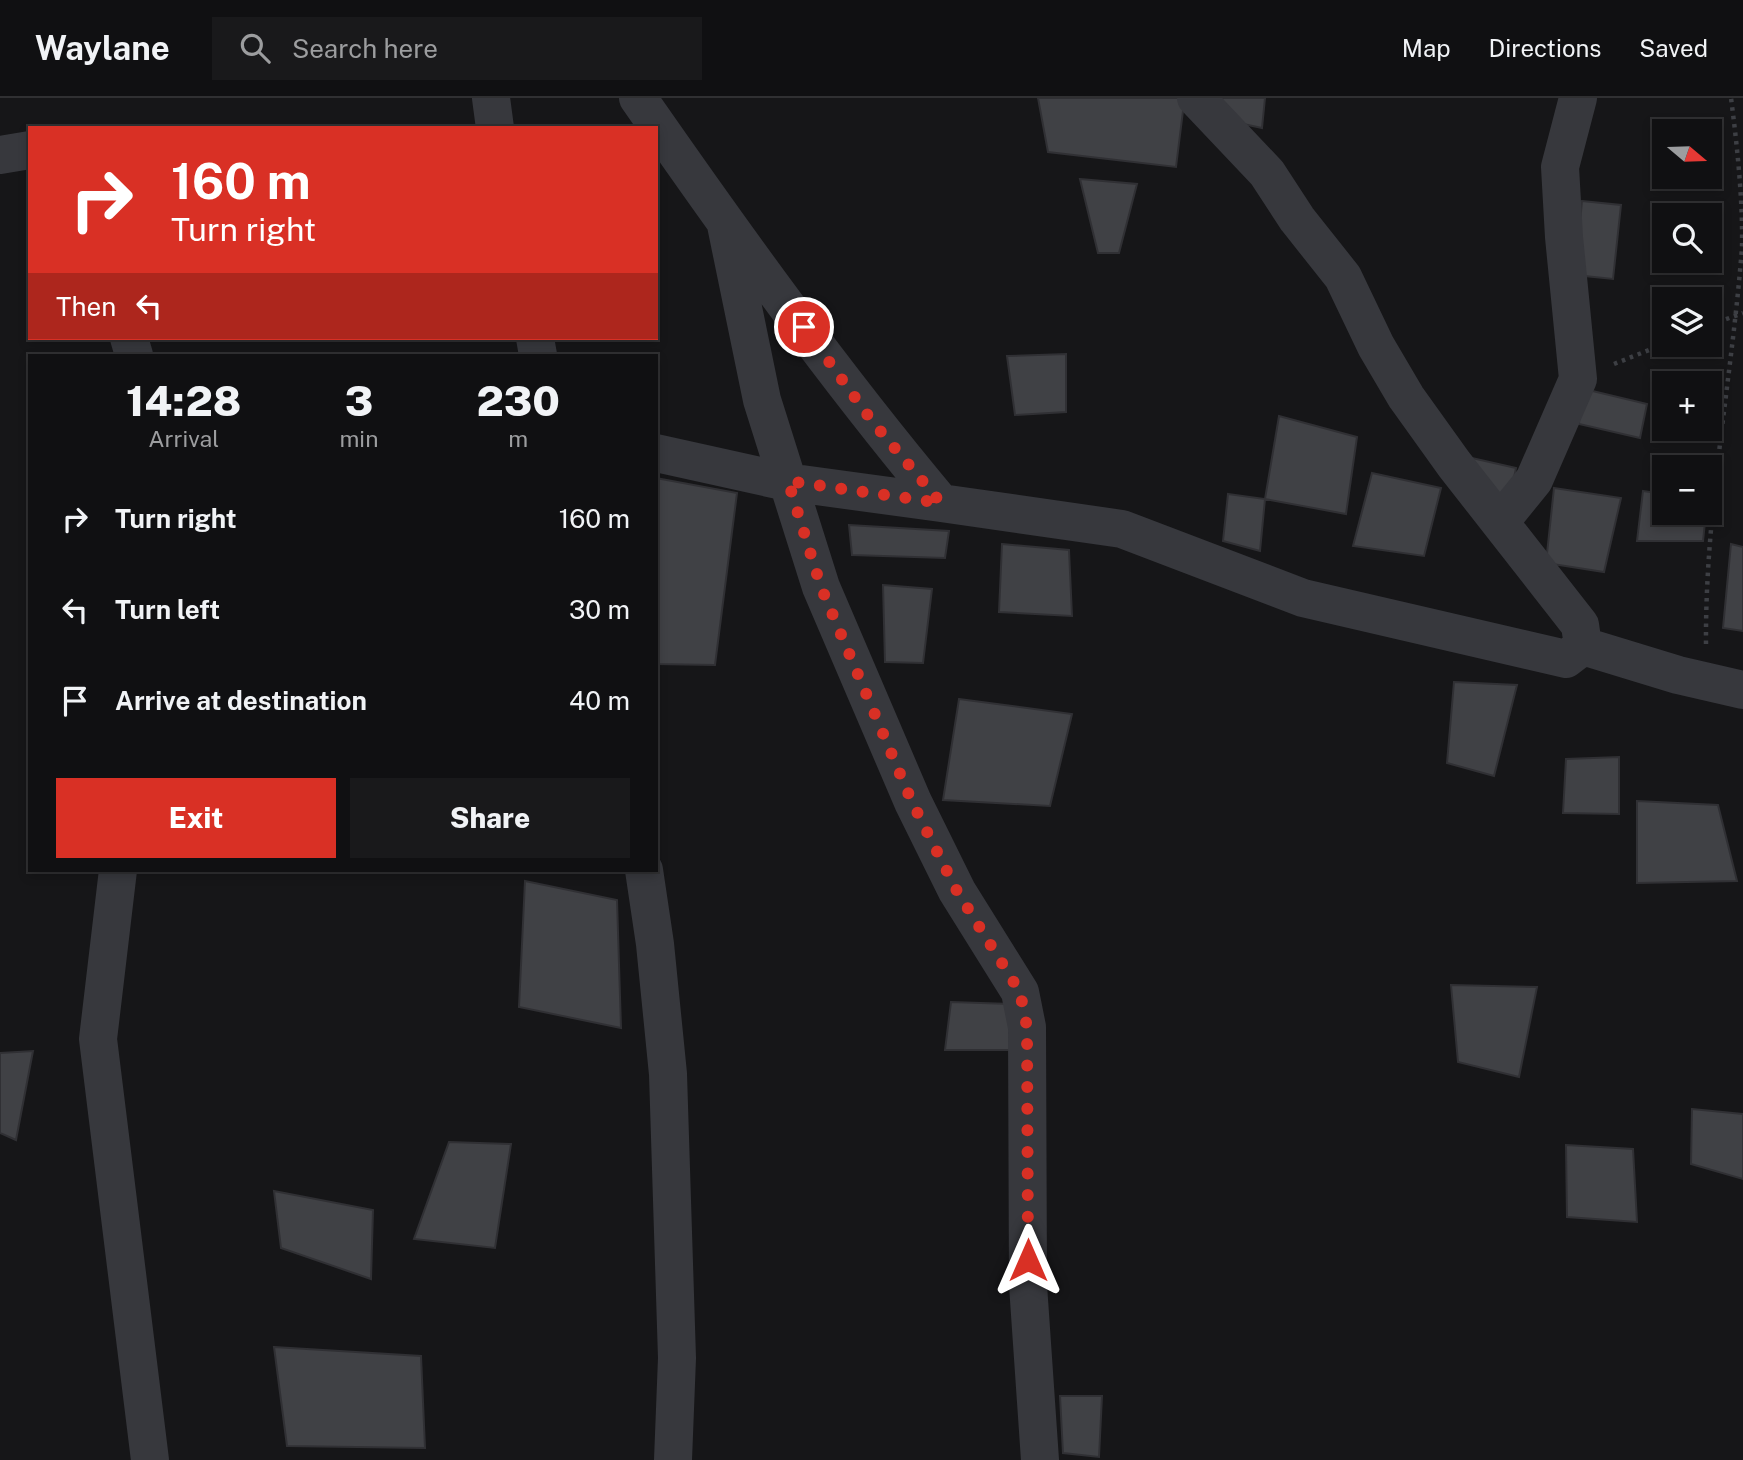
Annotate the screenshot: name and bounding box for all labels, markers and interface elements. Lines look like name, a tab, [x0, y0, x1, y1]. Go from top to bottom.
search box	[212, 17, 702, 80]
text: Waylane	[35, 29, 170, 67]
icon: search	[236, 29, 274, 67]
text: Search here	[292, 33, 438, 64]
text: Map	[1402, 34, 1451, 62]
text: Directions	[1489, 34, 1601, 62]
text: Saved	[1639, 34, 1708, 62]
north arrow	[1652, 119, 1722, 189]
map controls	[1652, 119, 1722, 525]
text: 160 m	[171, 152, 311, 210]
icon: right	[56, 154, 147, 245]
button: search	[1652, 203, 1722, 273]
text: Turn right	[171, 211, 316, 248]
icon: left	[130, 287, 168, 325]
button: layers	[1652, 287, 1722, 357]
text: Then	[56, 291, 116, 322]
pin	[774, 297, 834, 357]
icon: arrive	[785, 308, 823, 346]
button: +	[1652, 371, 1722, 441]
text: 14:28	[126, 376, 242, 425]
text: 3	[345, 376, 373, 425]
text: 230	[476, 376, 560, 425]
text: Arrival	[148, 425, 219, 452]
text: min	[339, 425, 378, 452]
text: m	[508, 425, 528, 452]
button: −	[1652, 455, 1722, 525]
icon: right	[56, 500, 94, 538]
text: Turn right	[115, 503, 237, 534]
text: 160 m	[559, 503, 630, 534]
icon: left	[56, 591, 94, 629]
text: Turn left	[115, 594, 220, 625]
text: 30 m	[569, 594, 630, 625]
icon: arrive	[56, 682, 94, 720]
text: Arrive at destination	[115, 685, 367, 716]
text: 40 m	[569, 685, 630, 716]
button: Exit	[56, 778, 336, 858]
button: Share	[350, 778, 630, 858]
position arrow	[991, 1223, 1065, 1297]

